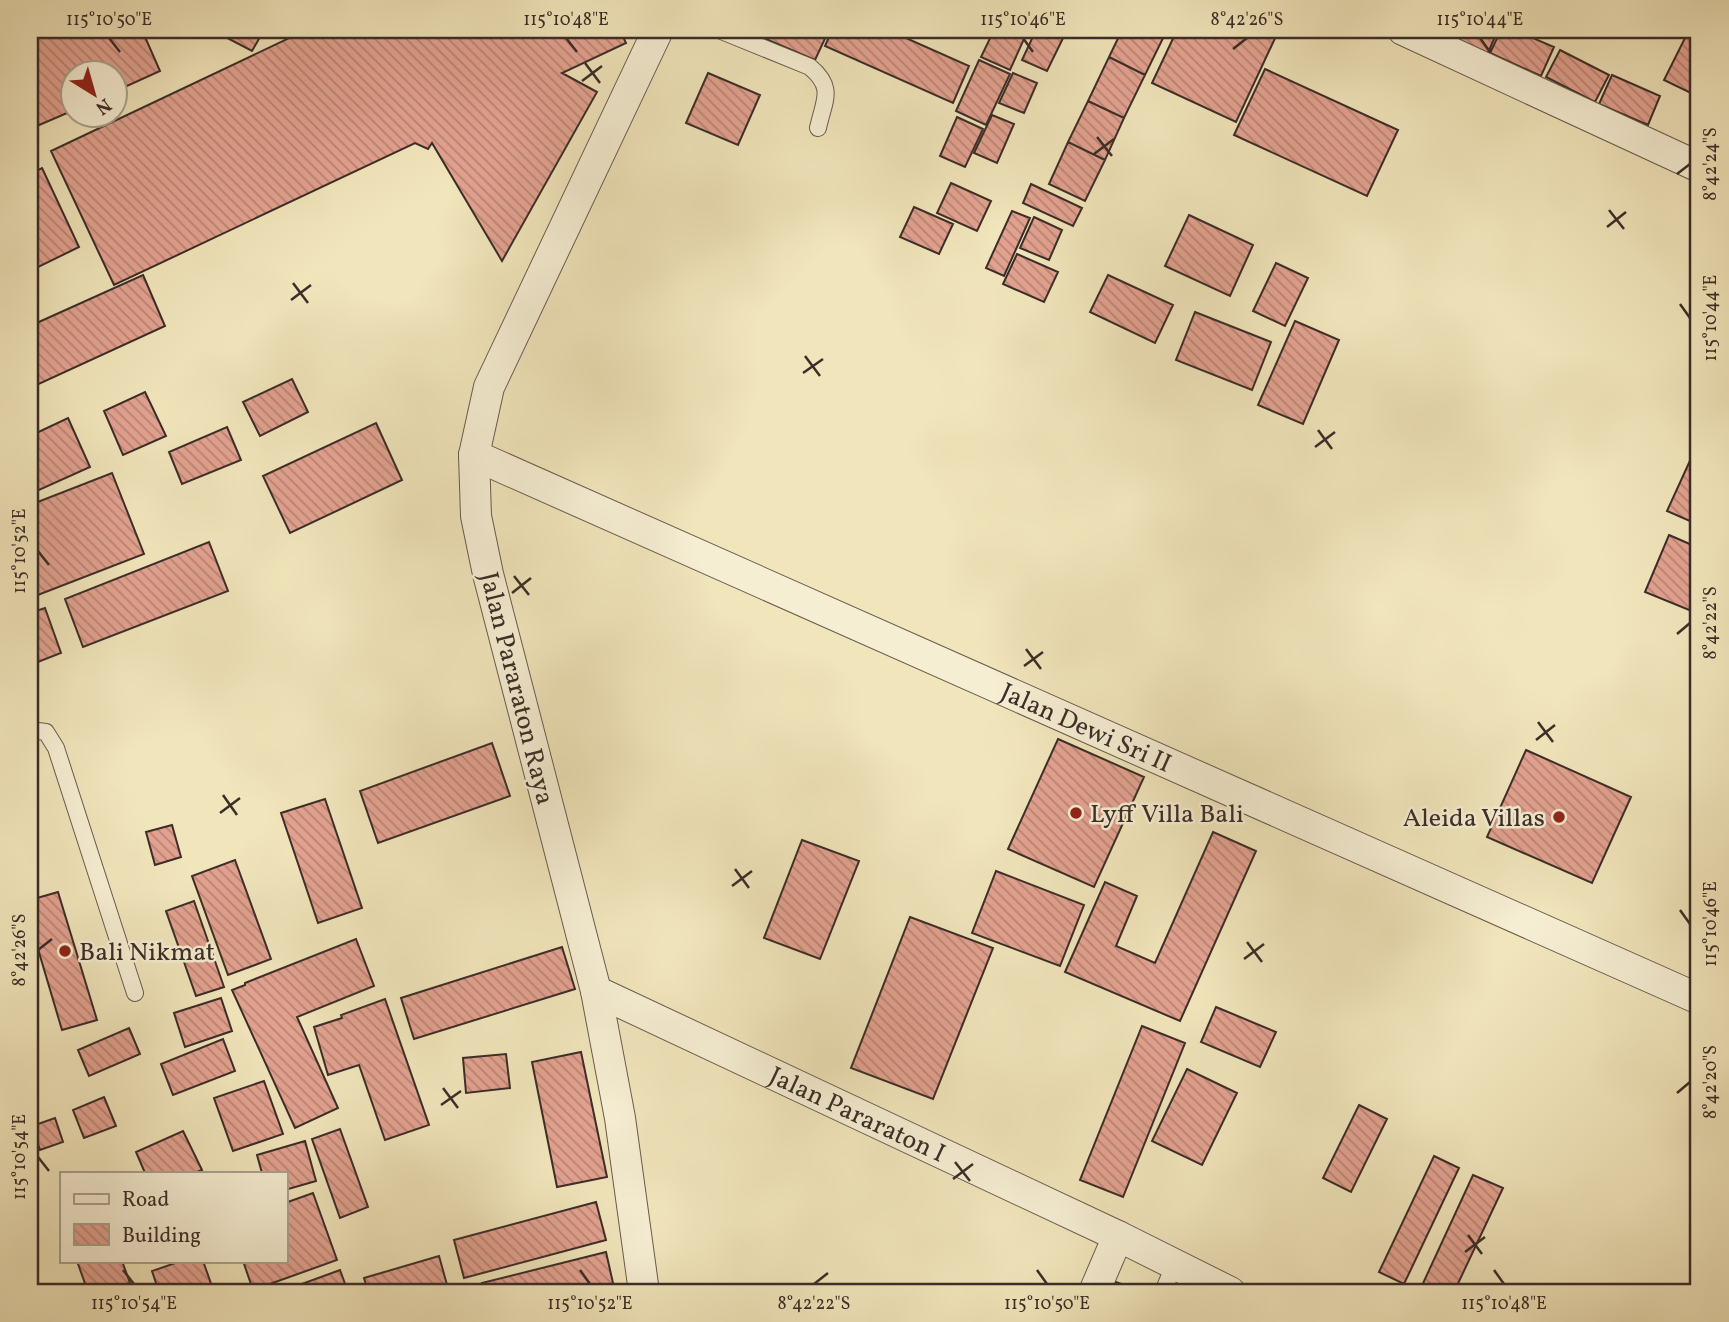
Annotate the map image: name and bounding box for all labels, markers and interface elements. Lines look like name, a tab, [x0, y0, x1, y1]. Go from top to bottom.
text: 115°10'50"E	[66, 8, 152, 33]
text: 115°10'48"E	[523, 8, 609, 33]
text: 115°10'46"E	[980, 8, 1066, 33]
text: 8°42'26"S	[1211, 8, 1283, 33]
text: 115°10'44"E	[1437, 8, 1524, 33]
north arrow	[60, 60, 130, 130]
text: N	[90, 91, 116, 121]
text: 8°42'24"S	[1699, 127, 1724, 201]
text: 115°10'44"E	[1699, 274, 1724, 361]
text: 115°10'52"E	[8, 508, 33, 594]
street label: Jalan Pararaton Raya	[470, 568, 562, 809]
text: 8°42'22"S	[1699, 586, 1724, 660]
street label: Jalan Dewi Sri II	[994, 675, 1177, 783]
place label: Lyff Villa Bali	[1090, 797, 1244, 833]
place label: Aleida Villas	[1403, 801, 1545, 837]
marker: Lyff Villa Bali	[1068, 805, 1084, 821]
marker: Aleida Villas	[1551, 809, 1567, 825]
text: 115°10'46"E	[1699, 881, 1724, 967]
text: 8°42'26"S	[8, 914, 33, 986]
place label: Bali Nikmat	[79, 935, 215, 971]
marker: Bali Nikmat	[57, 943, 73, 959]
text: 8°42'20"S	[1699, 1045, 1724, 1119]
street label: Jalan Pararaton I	[763, 1059, 951, 1172]
text: 115°10'54"E	[8, 1114, 33, 1200]
legend	[60, 1172, 287, 1262]
text: Road	[122, 1186, 169, 1215]
text: Building	[122, 1222, 201, 1251]
text: 115°10'54"E	[91, 1292, 177, 1317]
text: 115°10'52"E	[547, 1292, 633, 1317]
text: 8°42'22"S	[777, 1292, 851, 1317]
text: 115°10'50"E	[1004, 1292, 1090, 1317]
text: 115°10'48"E	[1461, 1292, 1547, 1317]

